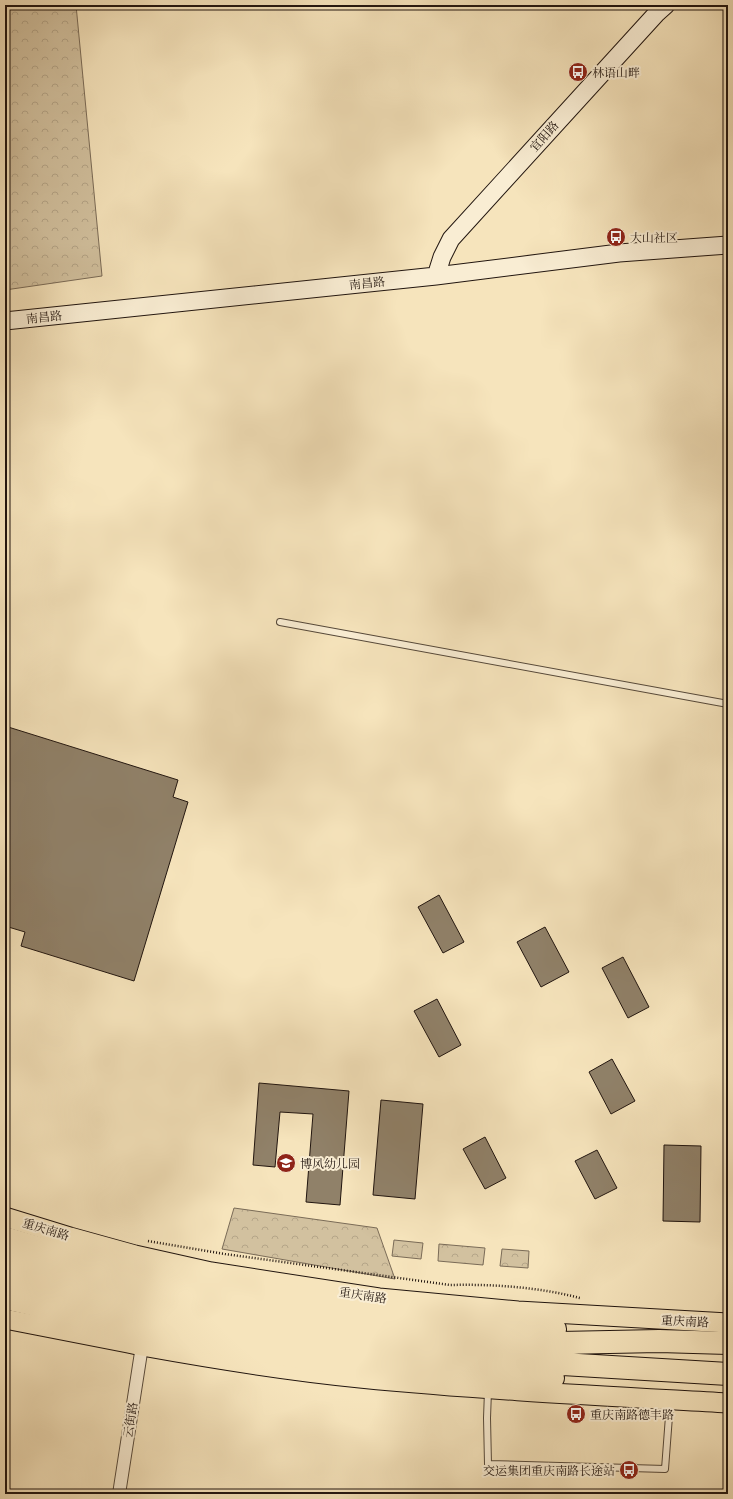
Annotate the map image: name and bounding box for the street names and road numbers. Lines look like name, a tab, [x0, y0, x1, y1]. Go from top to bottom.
street label: 宜阳路	[526, 118, 562, 154]
street label: 南昌路	[348, 274, 386, 292]
street label: 南昌路	[25, 308, 63, 326]
street label: 重庆南路	[21, 1215, 71, 1243]
street label: 重庆南路	[338, 1284, 388, 1306]
street label: 重庆南路	[661, 1312, 709, 1330]
street label: 云街路	[120, 1401, 140, 1439]

